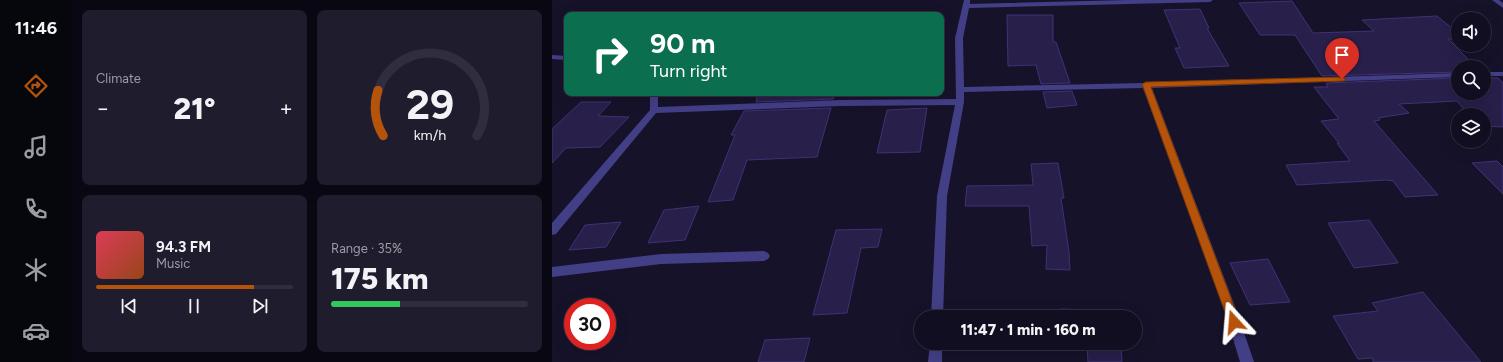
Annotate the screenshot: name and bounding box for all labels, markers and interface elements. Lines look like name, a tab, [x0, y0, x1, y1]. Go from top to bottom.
map controls	[1451, 12, 1491, 148]
button: sound	[1451, 12, 1491, 52]
text: 11:46	[15, 17, 57, 39]
text: 90 m	[650, 26, 715, 60]
icon: right	[584, 28, 636, 80]
pin	[1325, 38, 1359, 79]
icon: arrive	[1331, 44, 1353, 66]
text: Turn right	[650, 60, 727, 82]
button: search	[1451, 60, 1491, 100]
text: Climate	[96, 71, 141, 86]
icon: directions	[22, 72, 50, 100]
text: 29	[405, 78, 454, 128]
text: 21°	[174, 90, 215, 127]
text: −	[96, 95, 110, 122]
text: +	[279, 95, 293, 122]
button: layers	[1451, 108, 1491, 148]
text: km/h	[413, 125, 446, 143]
icon: music	[22, 133, 50, 161]
icon: phone	[22, 195, 50, 223]
text: 94.3 FM	[156, 238, 211, 256]
text: Range · 35%	[331, 241, 402, 256]
icon: climate	[22, 256, 50, 284]
text: Music	[156, 256, 190, 271]
text: 175 km	[331, 260, 429, 297]
icon: previous	[118, 295, 140, 317]
icon: pause	[183, 295, 205, 317]
icon: next	[249, 295, 271, 317]
speed limit sign: 30	[564, 298, 616, 350]
position arrow	[1213, 301, 1255, 343]
icon: car	[22, 317, 50, 345]
text: 11:47 · 1 min · 160 m	[960, 321, 1096, 339]

